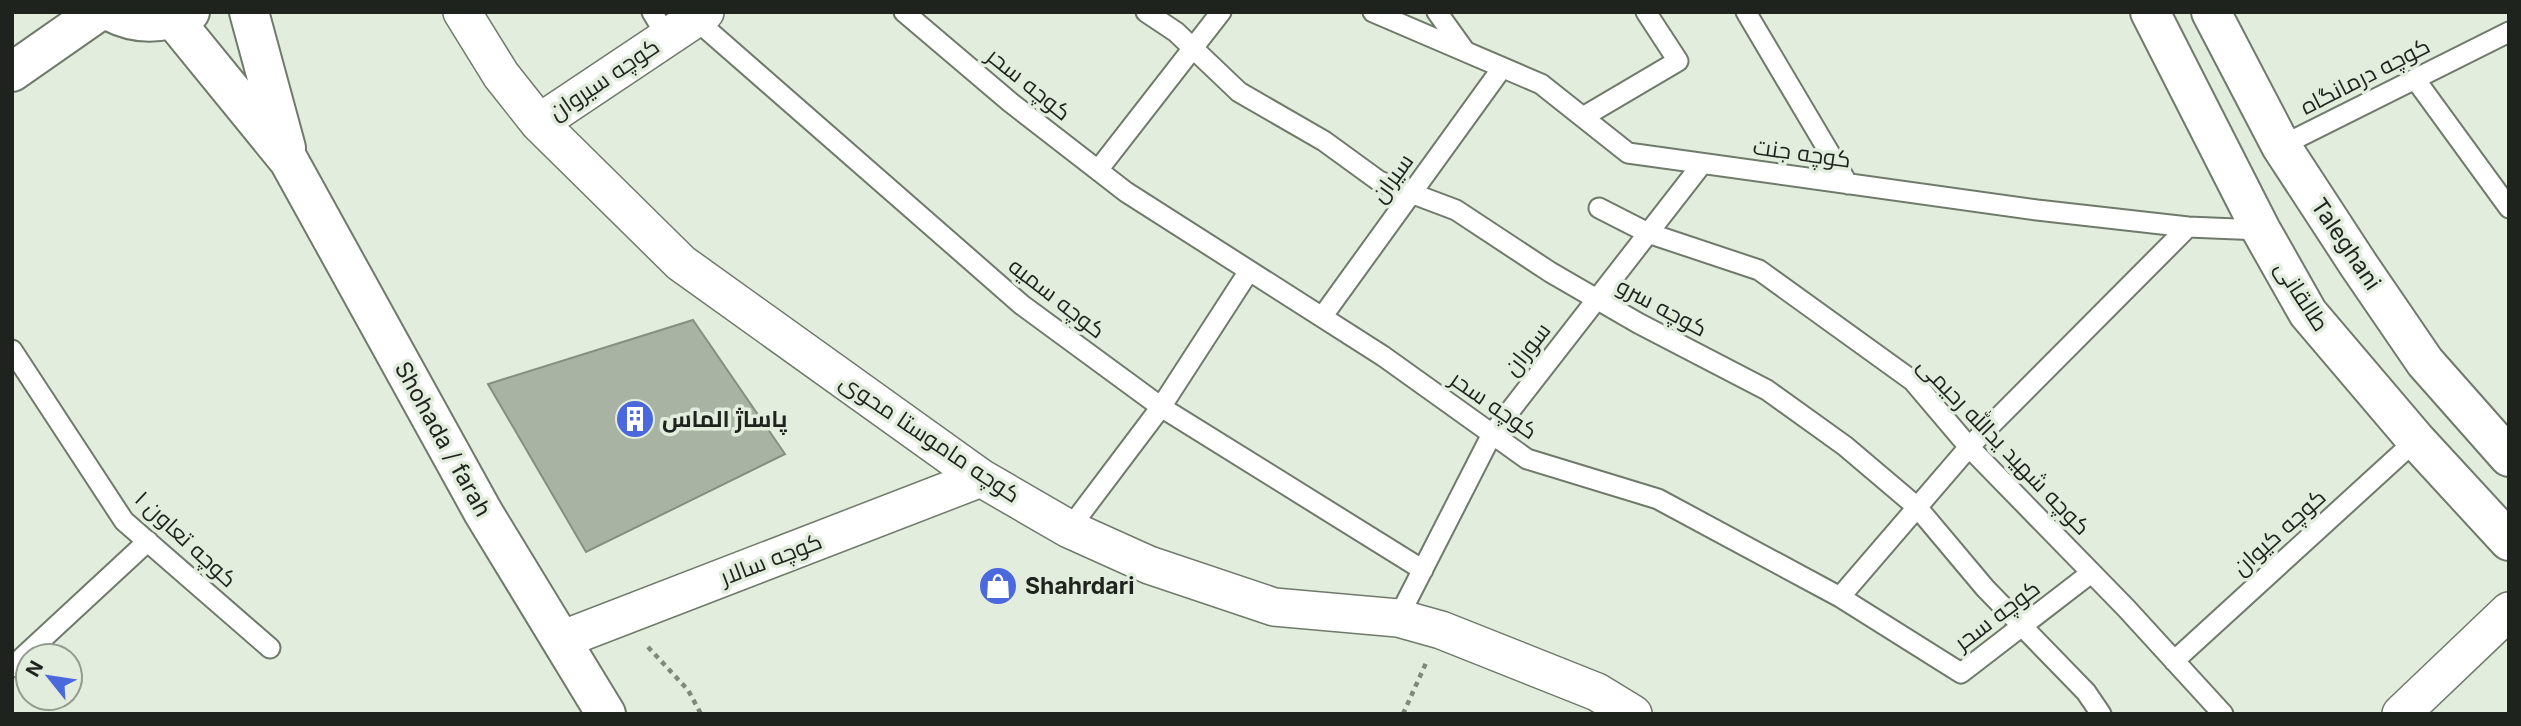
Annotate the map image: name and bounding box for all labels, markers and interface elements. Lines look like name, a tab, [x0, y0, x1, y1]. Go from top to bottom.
street label: کوچه درمانگاه	[2296, 31, 2435, 121]
street label: کوچه سیروان	[544, 32, 665, 127]
street label: کوچه سحر	[979, 40, 1077, 127]
street label: کوچه جنت	[1751, 132, 1853, 175]
street label: سیران	[1365, 148, 1419, 208]
street label: Taleghani	[2305, 193, 2387, 295]
street label: کوچه سمیه	[1003, 252, 1111, 345]
street label: طالقانی	[2269, 256, 2335, 336]
street label: کوچه سرو	[1612, 272, 1712, 343]
street label: سوران	[1498, 317, 1556, 381]
street label: کوچه شهید یدالله رحیمی	[1911, 350, 2097, 542]
street label: Shohada / farah	[389, 356, 497, 522]
street label: کوچه سحر	[1443, 364, 1543, 446]
street label: کوچه ماموستا محوی	[834, 367, 1025, 510]
building icon: پاساژ الماس	[614, 398, 656, 440]
place label: پاساژ الماس	[662, 405, 787, 435]
street label: کوچه کیوان	[2226, 483, 2332, 582]
street label: کوچه تعاون ۱	[129, 485, 243, 594]
street label: کوچه سالار	[714, 527, 826, 593]
shop icon: Shahrdari	[977, 565, 1019, 607]
place label: Shahrdari	[1025, 572, 1134, 600]
street label: کوچه سحر	[1947, 574, 2046, 658]
north arrow	[14, 642, 84, 712]
text: N	[21, 657, 48, 681]

